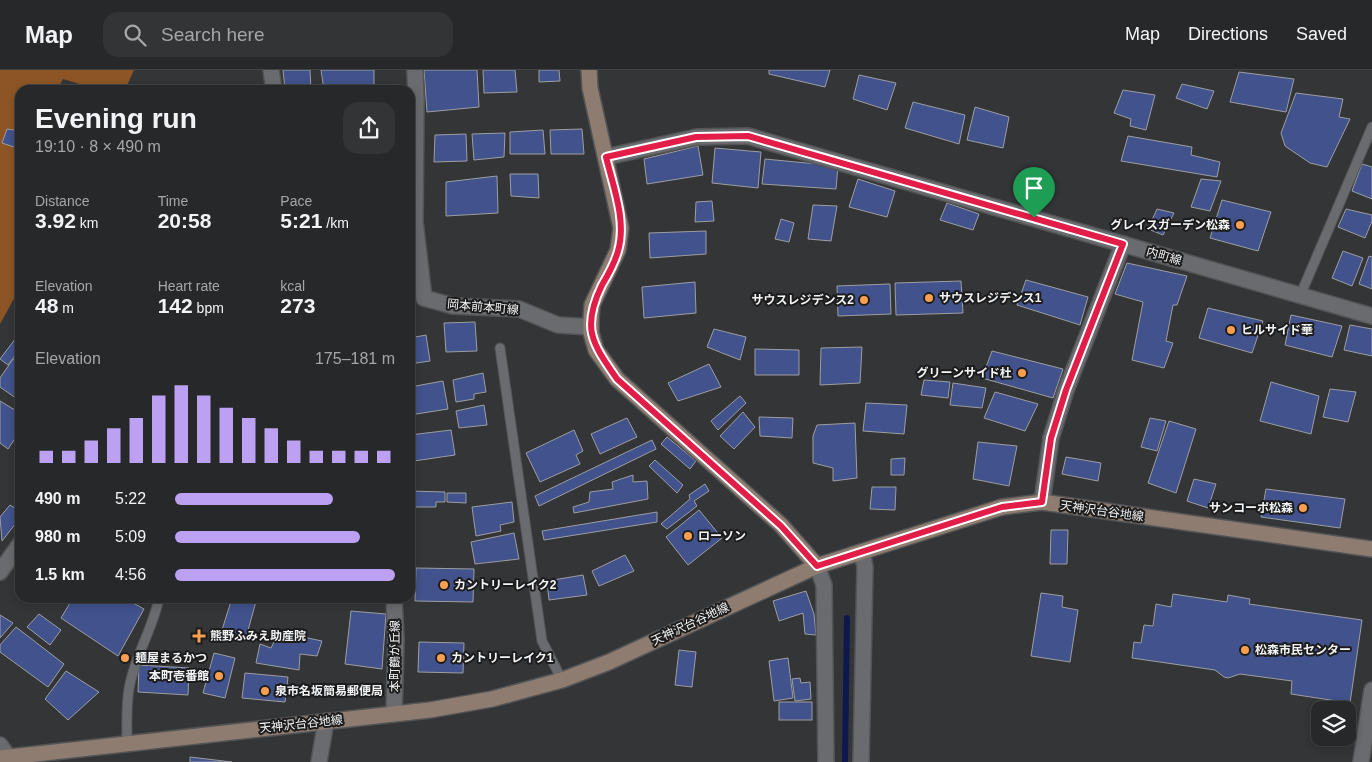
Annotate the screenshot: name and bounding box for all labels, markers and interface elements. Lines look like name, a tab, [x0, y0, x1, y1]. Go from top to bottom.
search box	[103, 12, 453, 57]
text: Map	[25, 21, 73, 48]
icon: search	[121, 21, 149, 49]
text: Search here	[161, 24, 265, 45]
text: Map	[1125, 24, 1160, 44]
text: Directions	[1188, 24, 1268, 44]
text: Saved	[1296, 24, 1347, 44]
button: share	[343, 102, 395, 154]
text: Evening run	[35, 103, 197, 134]
text: 19:10 · 8 × 490 m	[35, 138, 161, 155]
pin	[1013, 167, 1055, 218]
icon: arrive	[1020, 174, 1048, 202]
text: Distance	[35, 193, 89, 209]
text: Time	[158, 193, 188, 209]
text: Pace	[280, 193, 312, 209]
text: 3.92	[35, 209, 76, 232]
text: 20:58	[158, 209, 211, 232]
text: 5:21	[280, 209, 322, 232]
text: km	[76, 215, 98, 231]
text: /km	[322, 215, 349, 231]
place label: グレイスガーデン松森	[1110, 218, 1230, 232]
marker: グレイスガーデン松森	[1234, 219, 1246, 231]
street label: 内町線	[1145, 244, 1183, 268]
text: Elevation	[35, 278, 93, 294]
text: Heart rate	[158, 278, 220, 294]
text: kcal	[280, 278, 305, 294]
place label: サウスレジデンス1	[939, 291, 1042, 305]
marker: サウスレジデンス1	[923, 292, 935, 304]
place label: サウスレジデンス2	[752, 293, 854, 307]
text: 48	[35, 294, 58, 317]
text: 142	[158, 294, 193, 317]
text: 273	[280, 294, 315, 317]
marker: サウスレジデンス2	[858, 294, 870, 306]
street label: 岡本前本町線	[447, 297, 519, 317]
text: m	[58, 300, 74, 316]
text: bpm	[193, 300, 224, 316]
place label: ヒルサイド華	[1241, 323, 1313, 337]
marker: ヒルサイド華	[1225, 324, 1237, 336]
text: Elevation	[35, 350, 101, 367]
text: 175–181 m	[315, 350, 395, 367]
place label: グリーンサイド杜	[917, 366, 1012, 380]
marker: グリーンサイド杜	[1016, 367, 1028, 379]
text: 490 m	[35, 490, 80, 507]
text: 5:22	[115, 490, 146, 507]
street label: 天神沢台谷地線	[1059, 498, 1145, 524]
place label: サンコーポ松森	[1209, 501, 1293, 515]
marker: サンコーポ松森	[1297, 502, 1309, 514]
text: 980 m	[35, 528, 80, 545]
text: 5:09	[115, 528, 146, 545]
place label: ローソン	[698, 529, 746, 543]
marker: ローソン	[682, 530, 694, 542]
text: 1.5 km	[35, 566, 85, 583]
text: 4:56	[115, 566, 146, 583]
place label: カントリーレイク2	[454, 578, 557, 592]
marker: カントリーレイク2	[438, 579, 450, 591]
street label: 天神沢台谷地線	[649, 600, 731, 648]
street label: 本町鶴が丘線	[388, 620, 402, 692]
marker: 熊野ふみえ助産院	[192, 629, 206, 643]
place label: 熊野ふみえ助産院	[210, 629, 306, 643]
place label: 松森市民センター	[1255, 643, 1351, 657]
marker: 松森市民センター	[1239, 644, 1251, 656]
place label: 麺屋まるかつ	[135, 651, 207, 665]
place label: カントリーレイク1	[451, 651, 554, 665]
marker: 麺屋まるかつ	[119, 652, 131, 664]
marker: カントリーレイク1	[435, 652, 447, 664]
place label: 本町壱番館	[149, 669, 209, 683]
marker: 本町壱番館	[213, 670, 225, 682]
place label: 泉市名坂簡易郵便局	[275, 684, 383, 698]
marker: 泉市名坂簡易郵便局	[259, 685, 271, 697]
map controls	[1311, 701, 1356, 746]
button: layers	[1311, 701, 1356, 746]
street label: 天神沢台谷地線	[258, 713, 344, 735]

